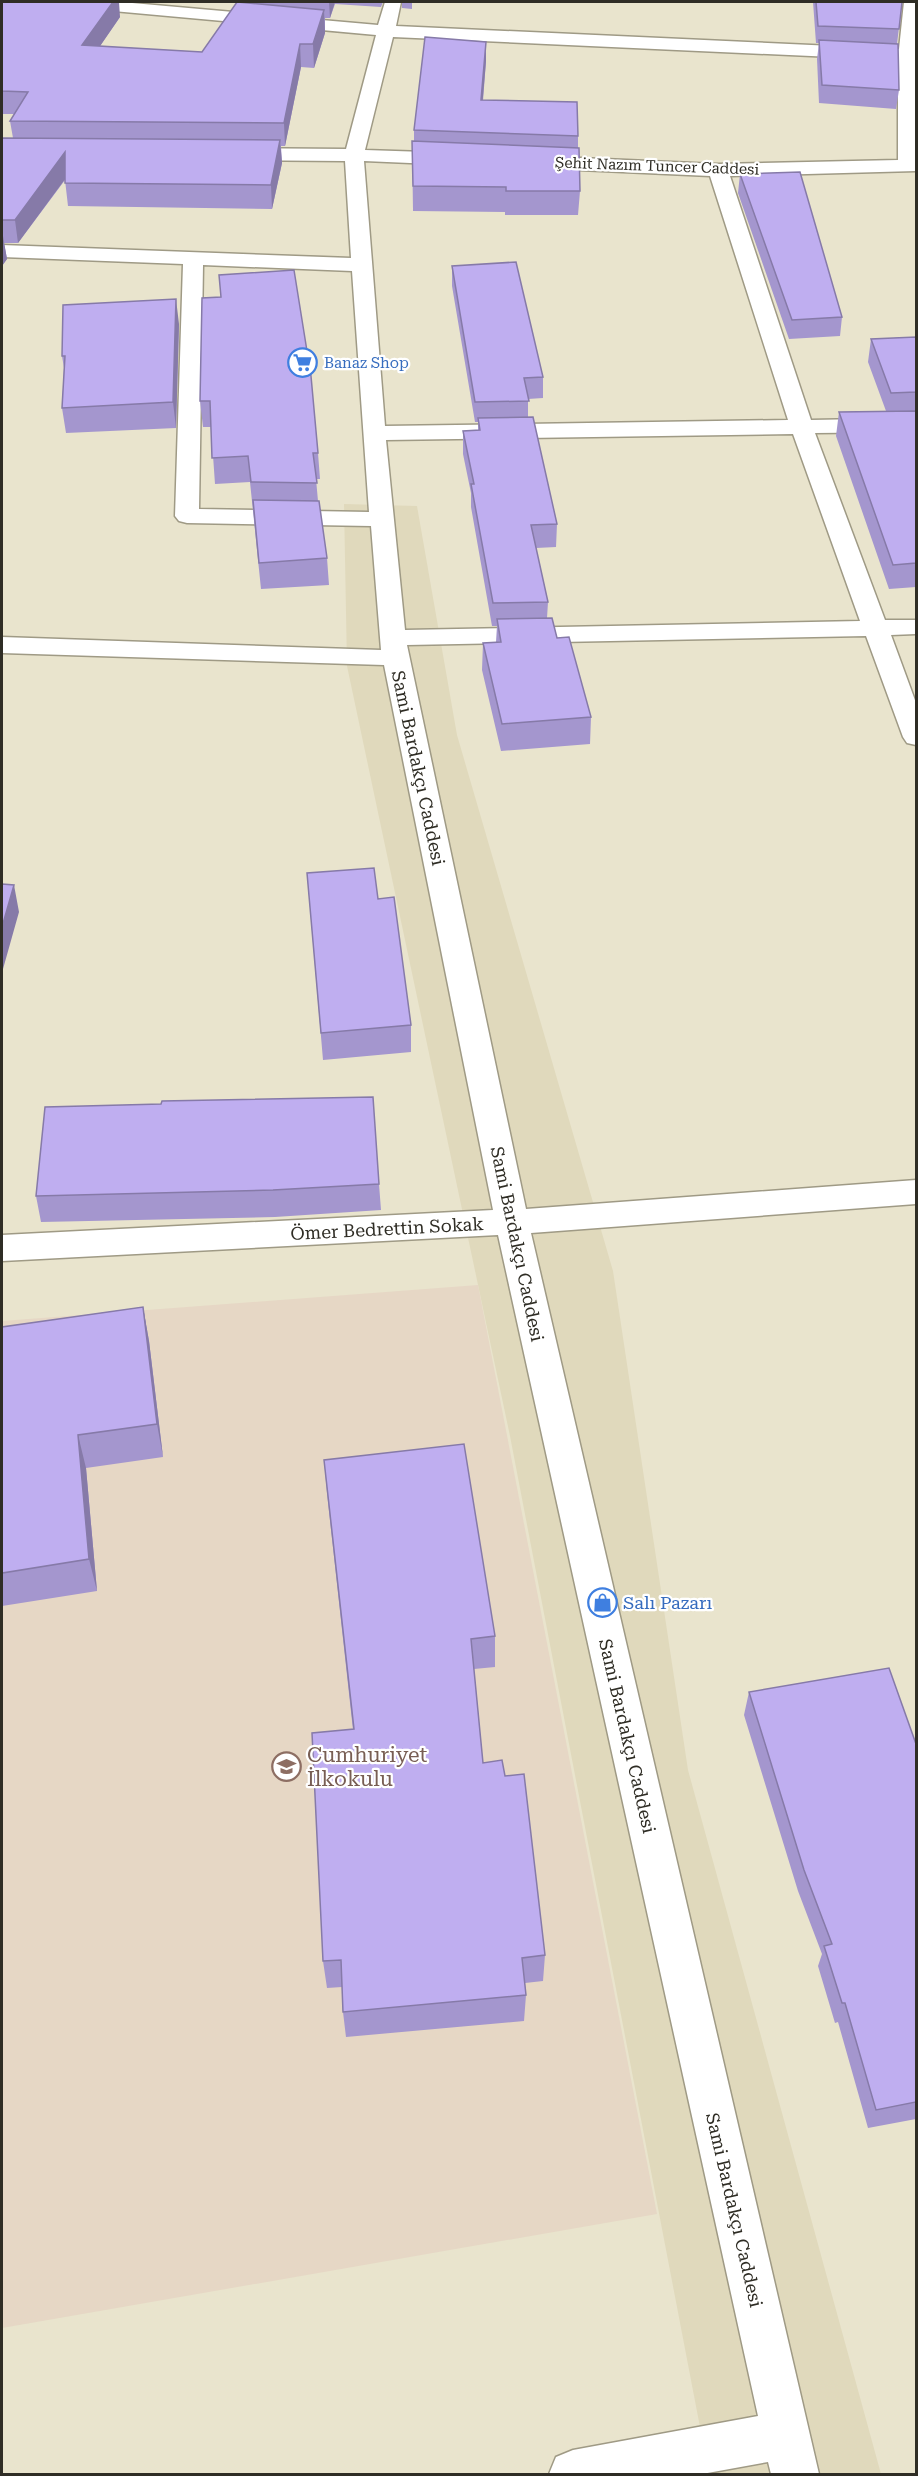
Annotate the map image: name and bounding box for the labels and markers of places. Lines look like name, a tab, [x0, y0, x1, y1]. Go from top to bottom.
supermarket icon: Banaz Shop	[287, 347, 319, 379]
place label: Banaz Shop	[324, 354, 409, 372]
shop icon: Salı Pazarı	[586, 1587, 618, 1619]
place label: Salı Pazarı	[623, 1592, 712, 1613]
place label: Cumhuriyet İlkokulu	[307, 1743, 427, 1791]
school or university icon: Cumhuriyet İlkokulu	[270, 1751, 302, 1783]

